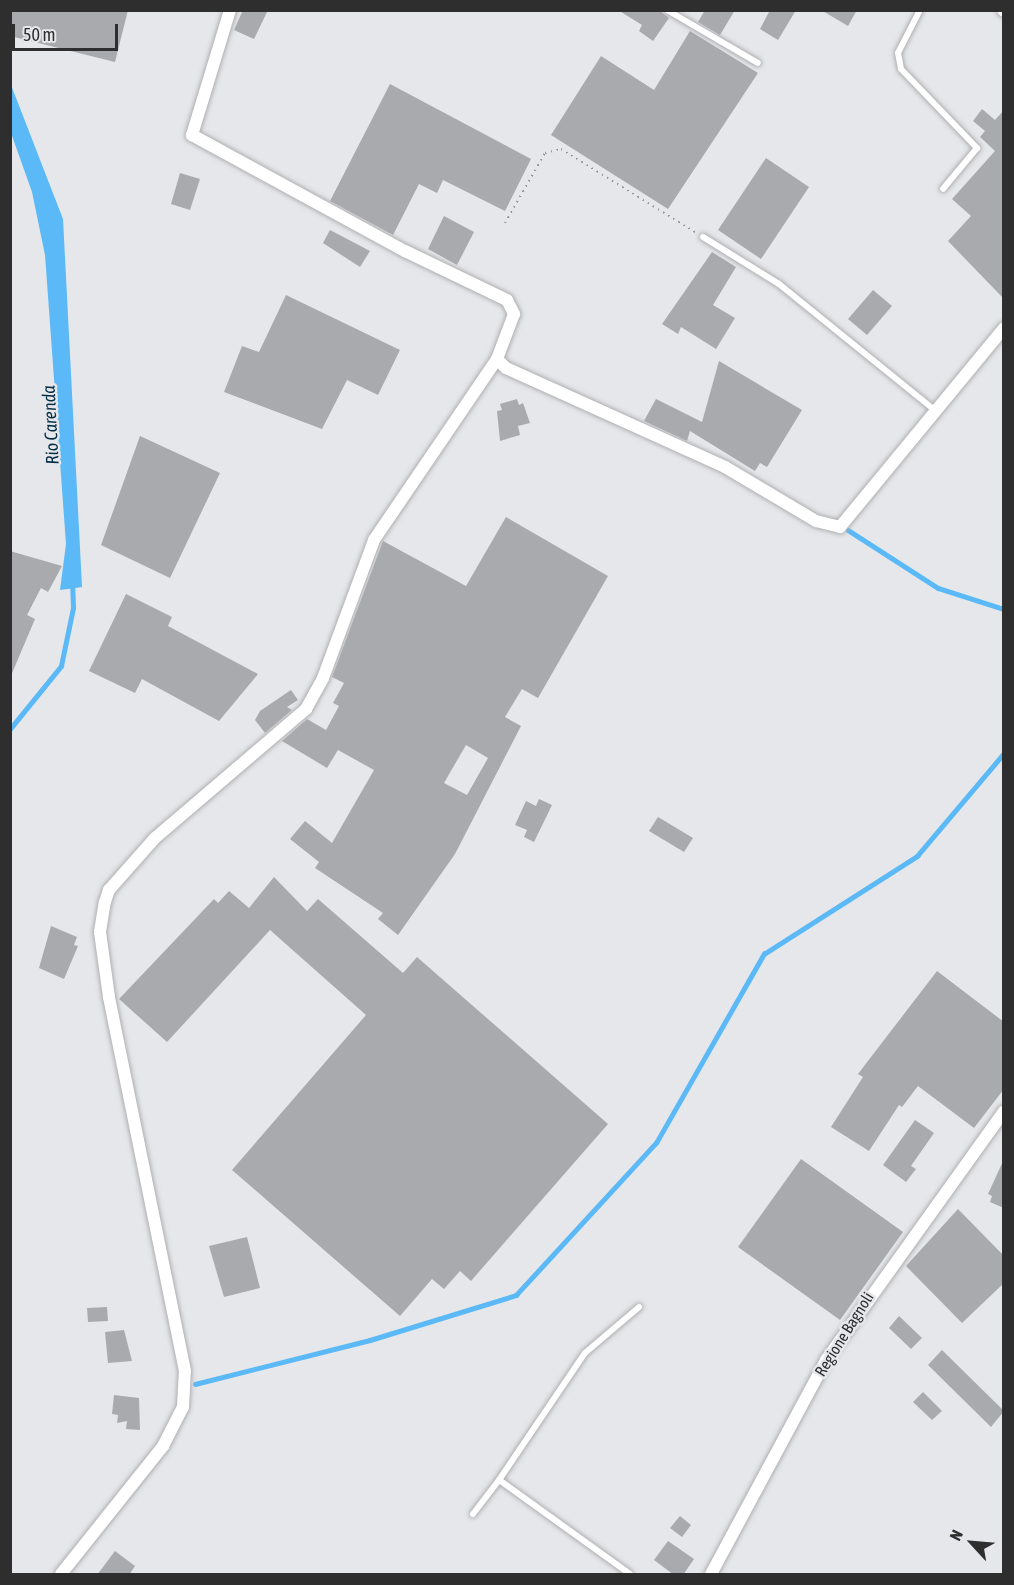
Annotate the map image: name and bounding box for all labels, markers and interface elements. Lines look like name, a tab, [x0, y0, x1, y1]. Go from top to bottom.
scale bar	[15, 12, 122, 50]
text: 50 m	[23, 24, 55, 45]
water label: Rio Carenda	[38, 385, 64, 465]
street label: Regione Bagnoli	[811, 1288, 877, 1380]
north arrow	[942, 1513, 1002, 1573]
text: N	[946, 1527, 966, 1543]

